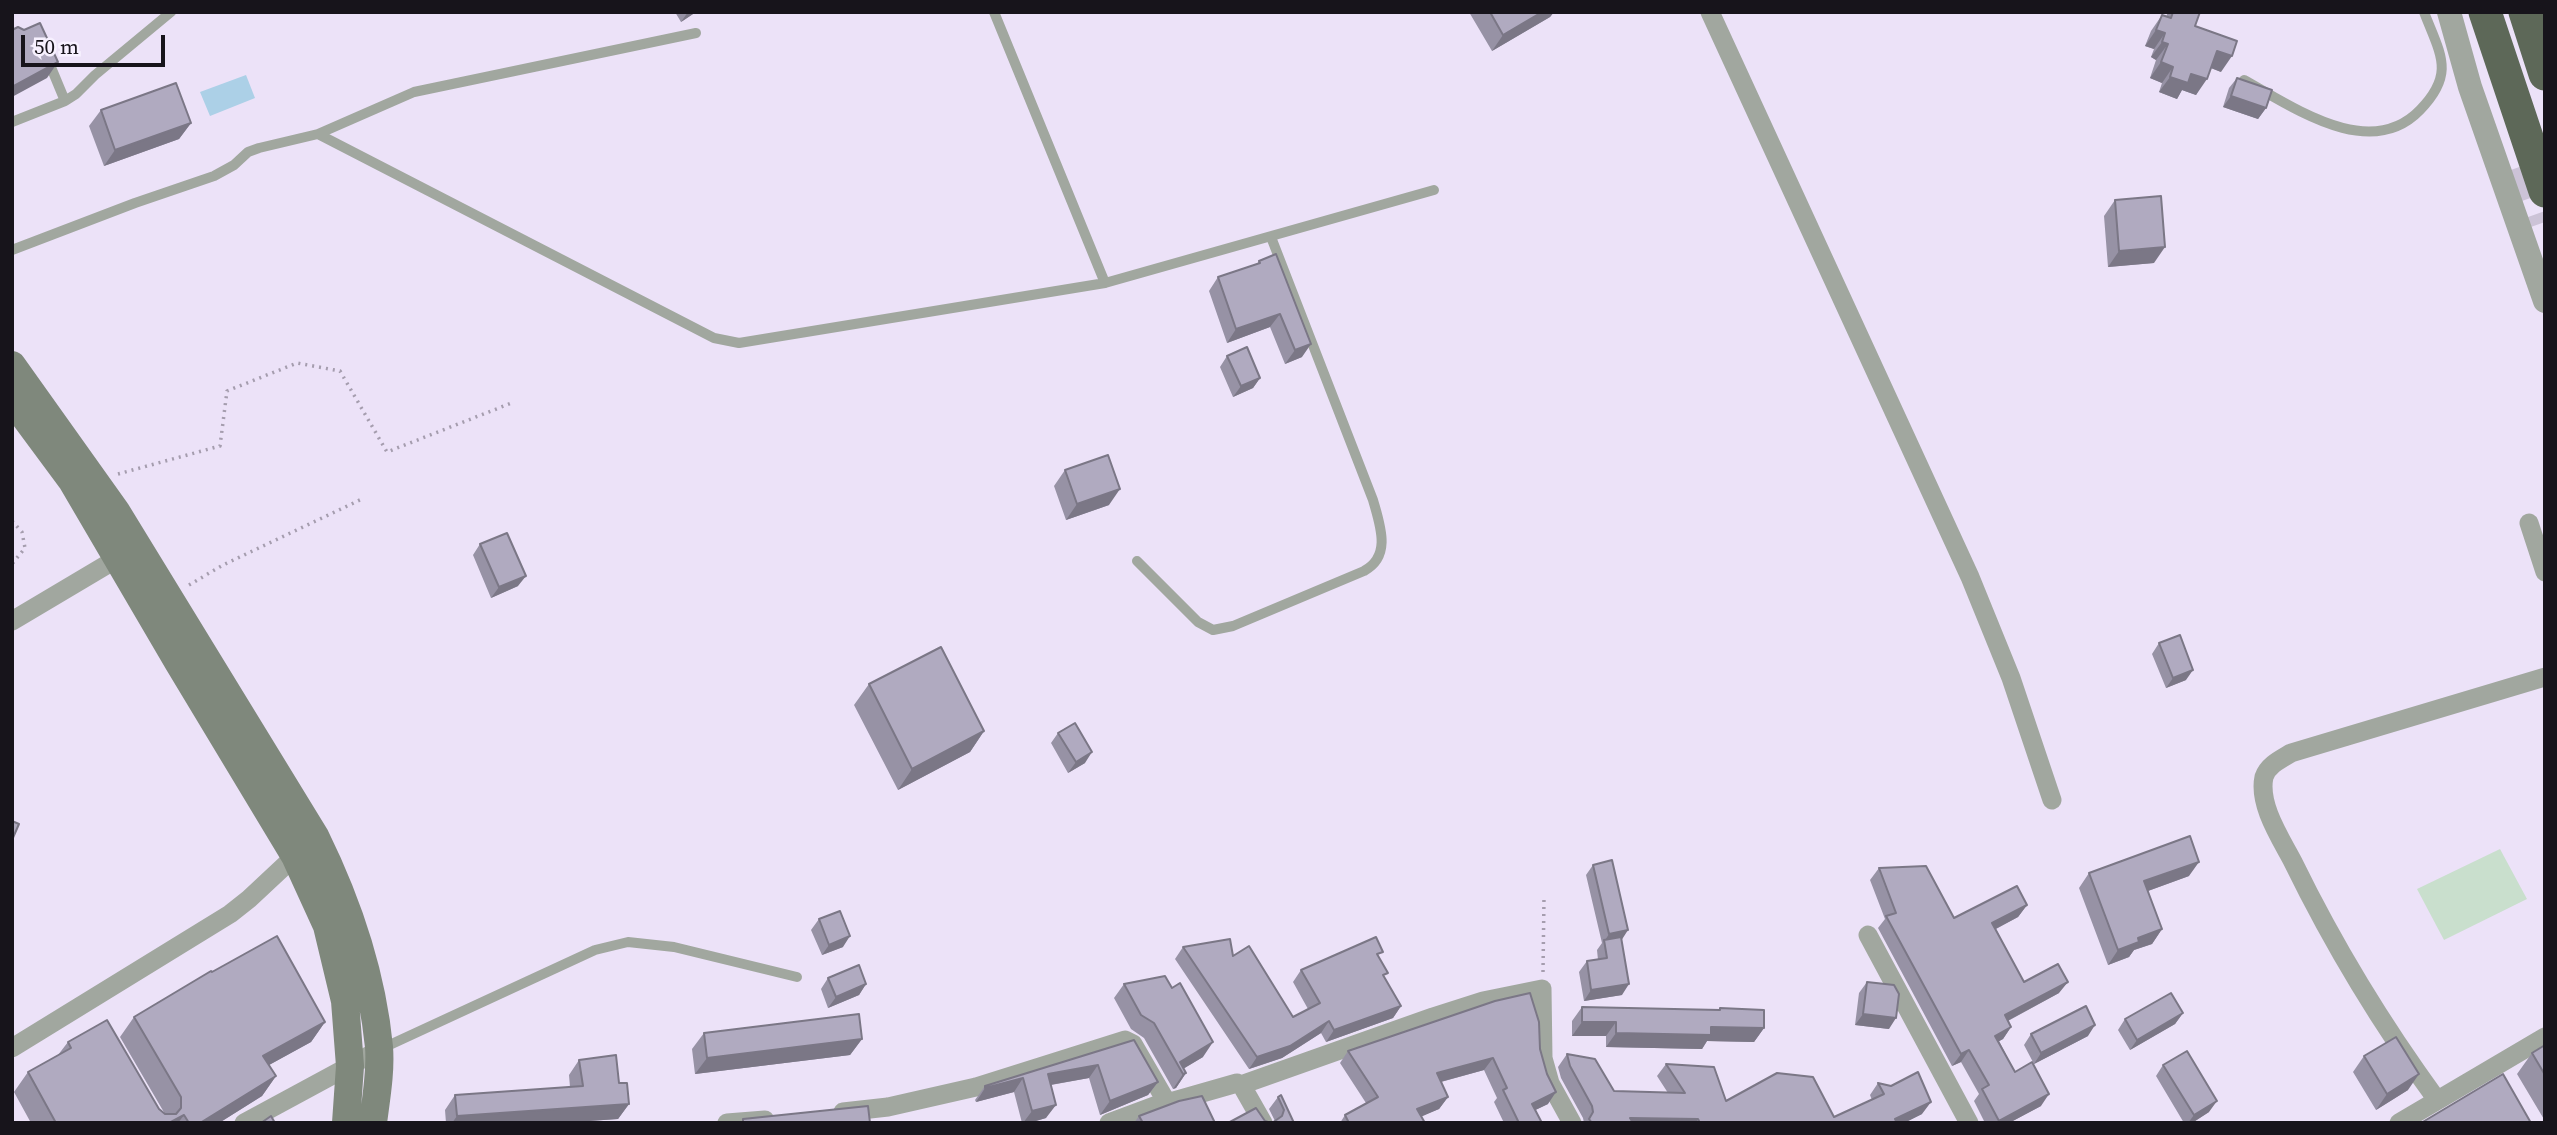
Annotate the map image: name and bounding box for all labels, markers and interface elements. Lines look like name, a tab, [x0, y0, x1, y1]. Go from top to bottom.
scale bar	[24, 21, 168, 65]
text: 50 m	[34, 32, 79, 61]

